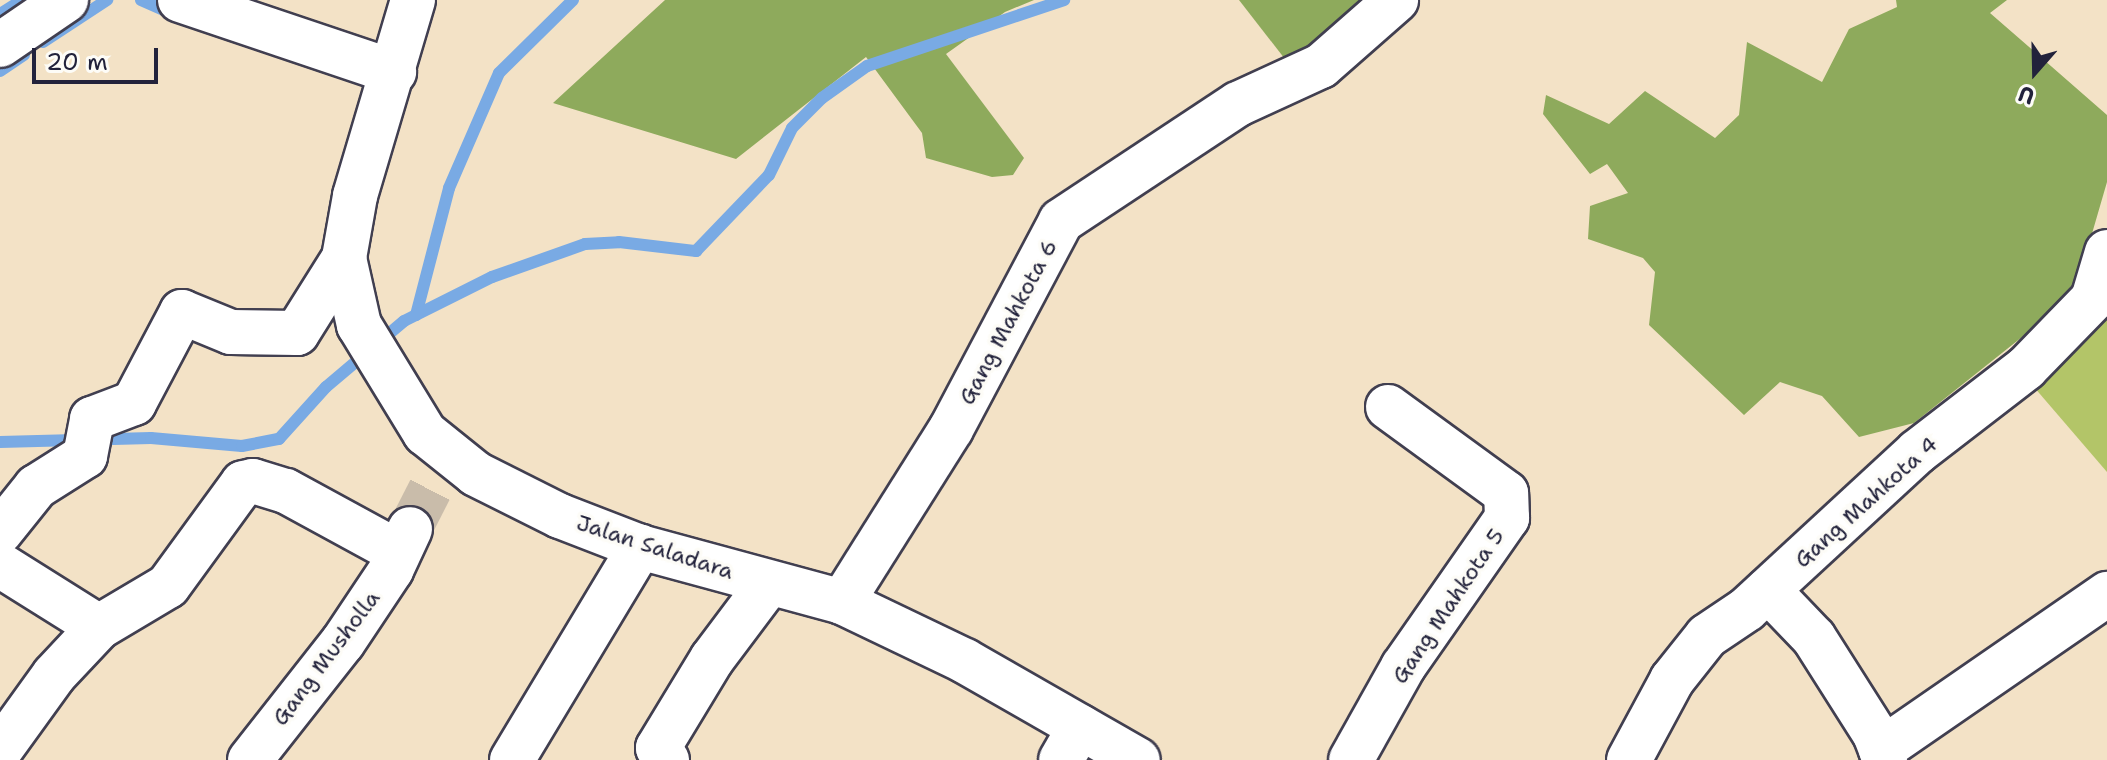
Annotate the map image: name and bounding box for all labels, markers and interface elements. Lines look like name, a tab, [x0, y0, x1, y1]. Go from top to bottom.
scale bar	[36, 32, 162, 82]
north arrow	[1995, 32, 2075, 112]
text: 20 m	[46, 46, 108, 78]
text: U	[2015, 79, 2039, 111]
street label: Gang Mahkota 6	[953, 235, 1063, 409]
street label: Gang Mahkota 4	[1789, 431, 1943, 573]
street label: Jalan Saladara	[573, 509, 737, 585]
street label: Gang Mahkota 5	[1386, 523, 1510, 689]
street label: Gang Musholla	[267, 585, 385, 731]

